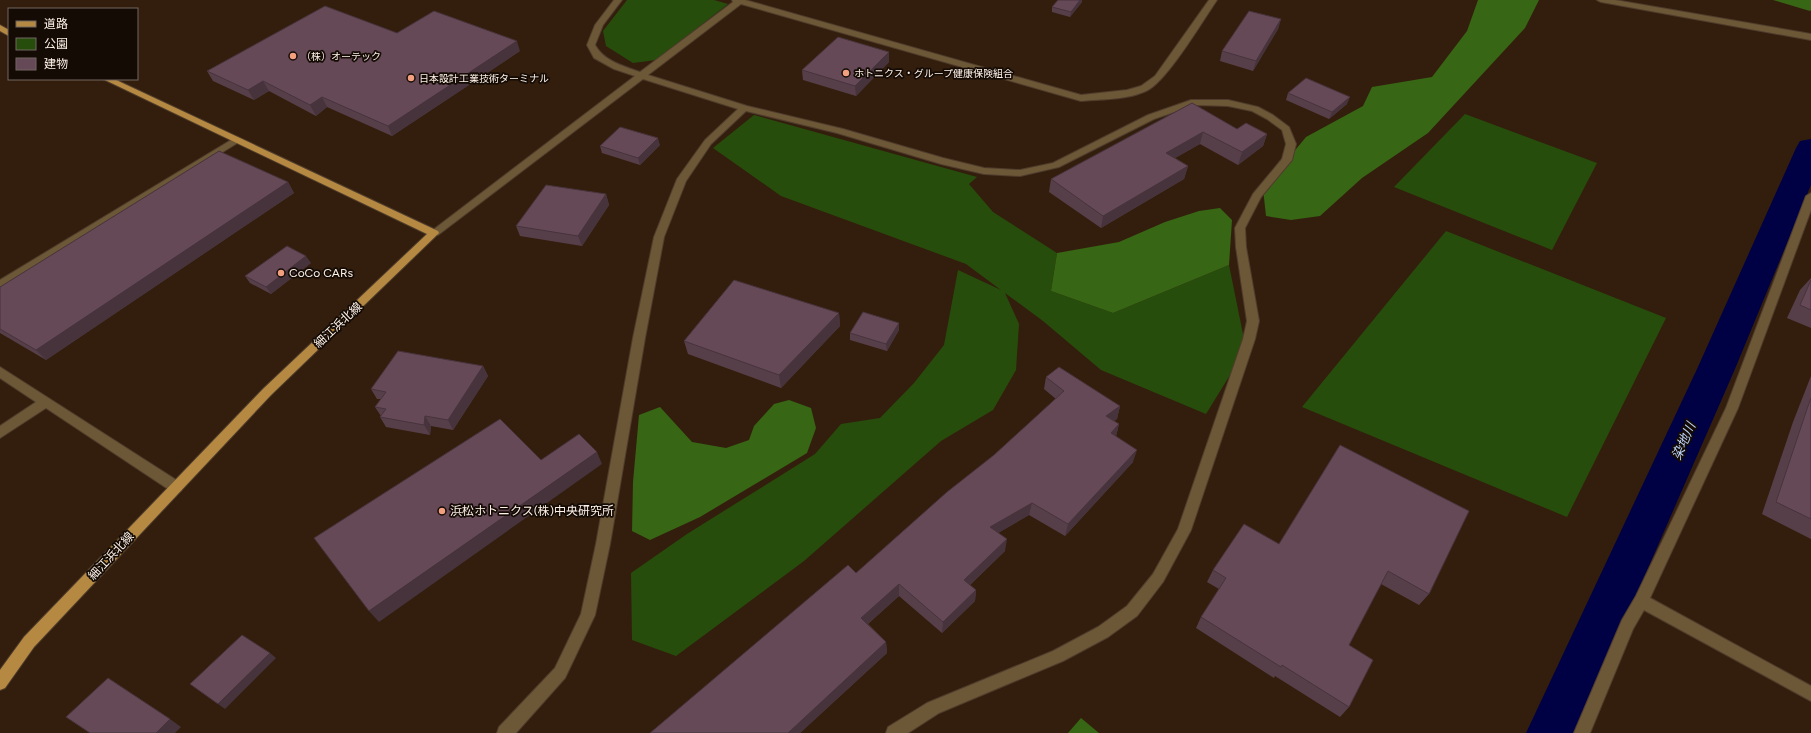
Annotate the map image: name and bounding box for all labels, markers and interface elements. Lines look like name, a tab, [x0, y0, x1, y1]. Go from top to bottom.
legend	[8, 8, 138, 80]
text: 道路	[44, 17, 68, 31]
text: 公園	[44, 37, 68, 51]
place label: （株）オーテック	[301, 50, 381, 63]
marker: （株）オーテック	[288, 51, 298, 61]
text: 建物	[44, 57, 68, 71]
place label: ホトニクス・グループ健康保険組合	[854, 67, 1013, 80]
marker: ホトニクス・グループ健康保険組合	[841, 68, 851, 78]
place label: 日本設計工業技術ターミナル	[419, 72, 549, 85]
marker: 日本設計工業技術ターミナル	[406, 73, 416, 83]
place label: CoCo CARs	[289, 266, 353, 280]
marker: CoCo CARs	[276, 268, 286, 278]
street label: 細江浜北線	[311, 299, 365, 351]
water label: 染地川	[1669, 419, 1699, 462]
place label: 浜松ホトニクス(株)中央研究所	[450, 504, 614, 518]
marker: 浜松ホトニクス(株)中央研究所	[437, 506, 447, 516]
street label: 細江浜北線	[85, 529, 137, 583]

